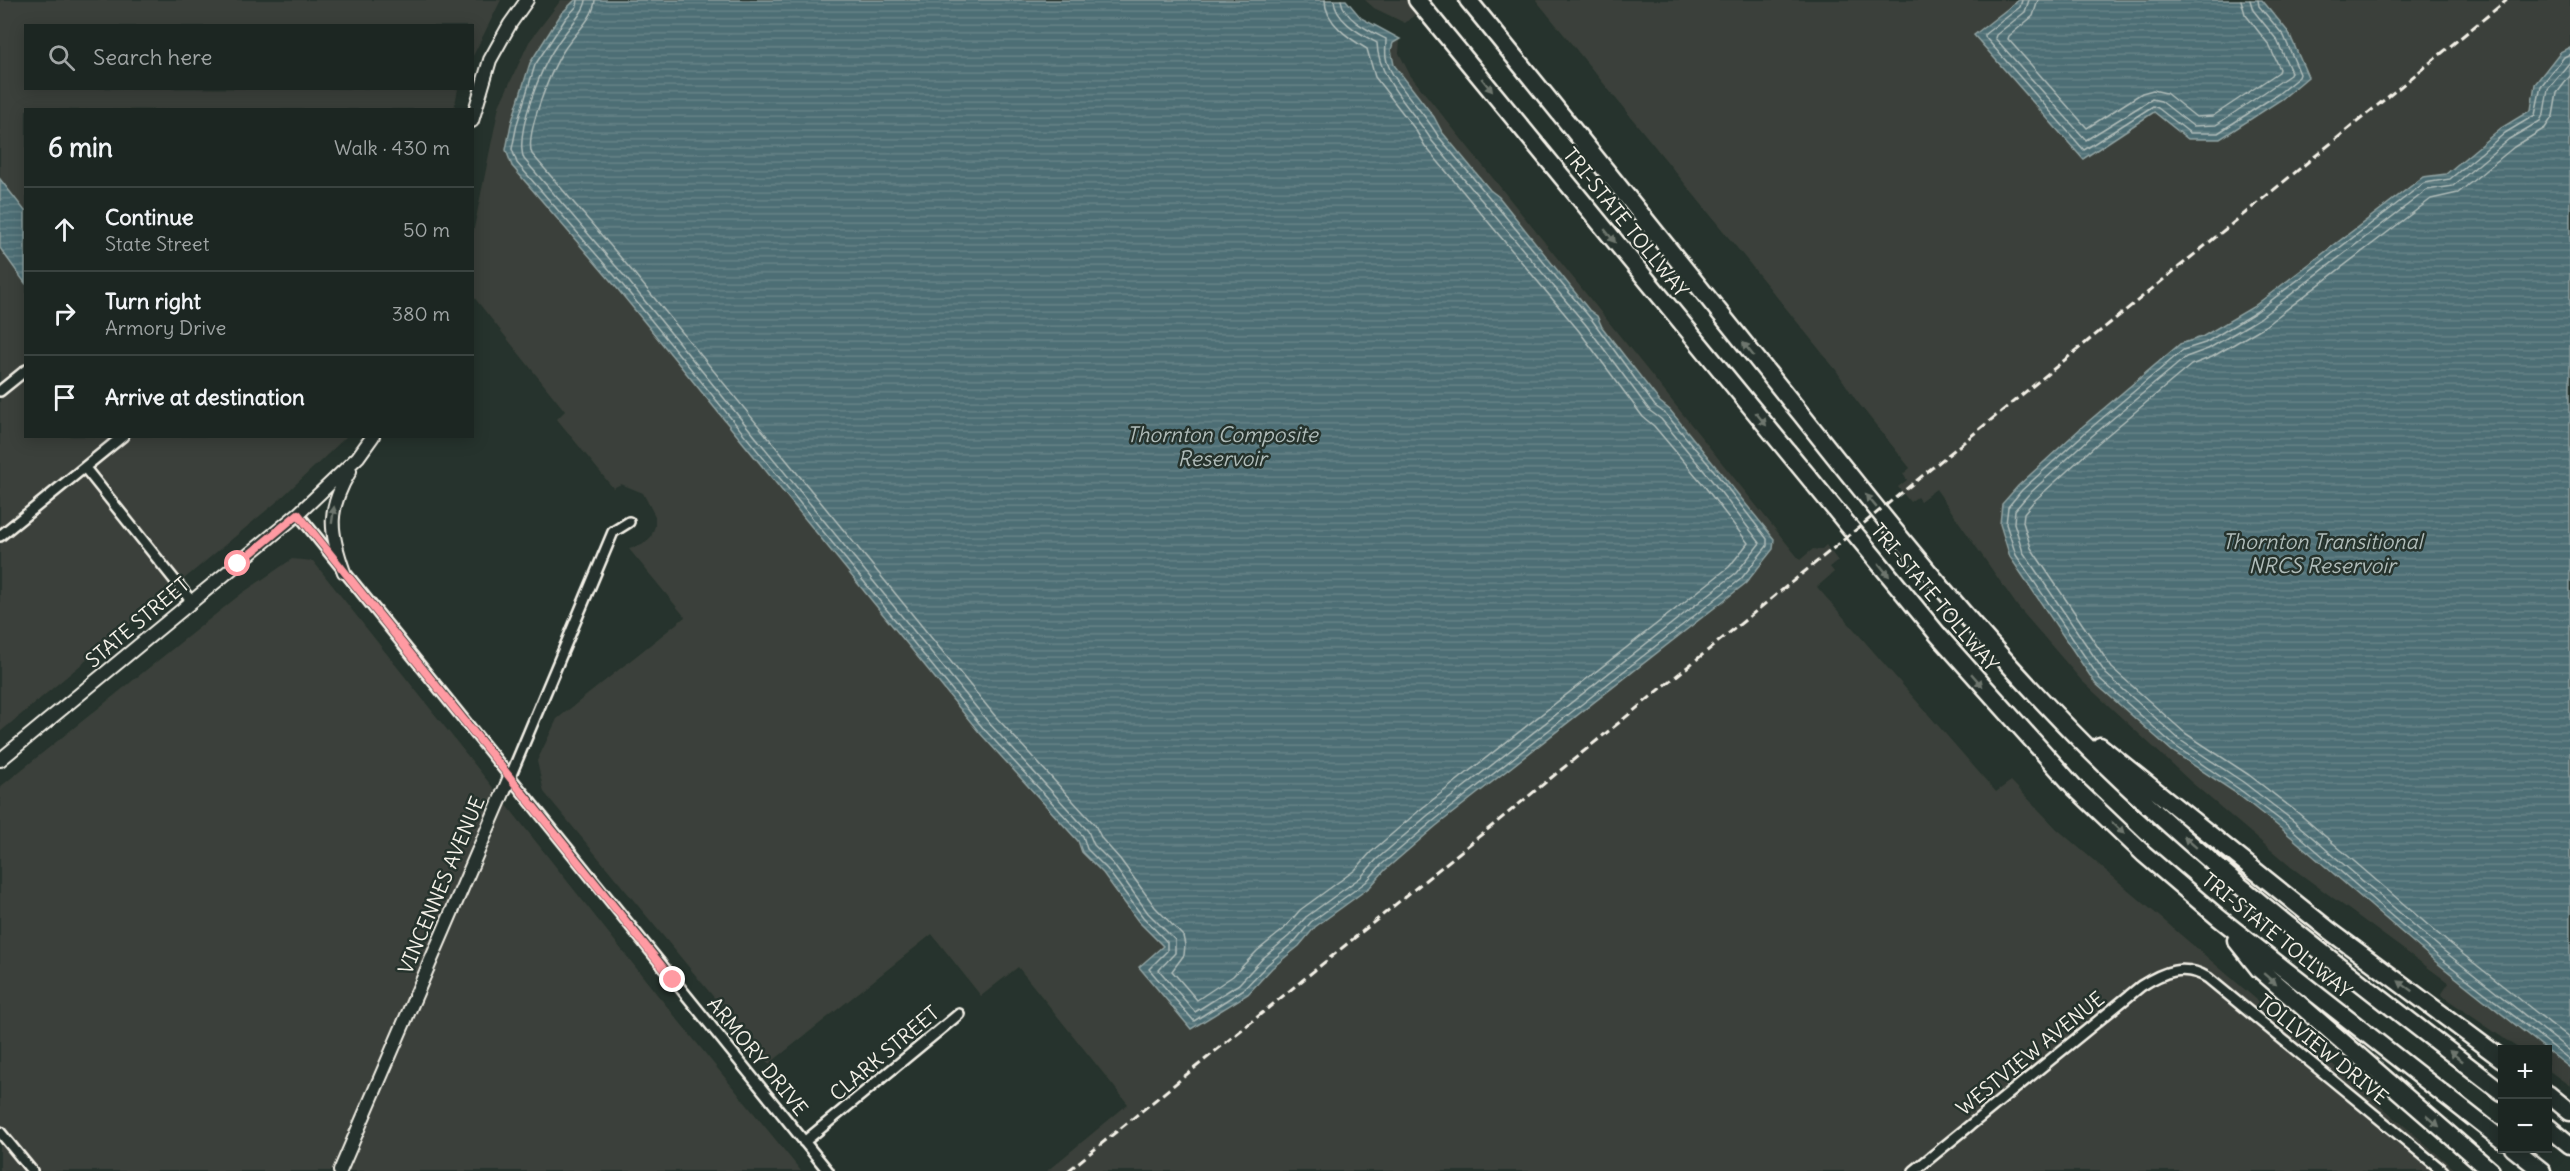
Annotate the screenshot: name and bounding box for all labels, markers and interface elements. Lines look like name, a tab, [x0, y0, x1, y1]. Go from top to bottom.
search box	[24, 24, 474, 90]
icon: search	[45, 41, 78, 74]
text: Search here	[93, 43, 212, 71]
one-way arrow	[1480, 77, 1493, 93]
text: 6 min	[48, 131, 113, 164]
text: Walk · 430 m	[334, 135, 450, 160]
street label: TRI-STATE TOLLWAY	[1558, 142, 1694, 302]
text: Continue	[105, 203, 194, 231]
icon: ahead	[48, 213, 81, 246]
text: 50 m	[403, 217, 450, 242]
one-way arrow	[1604, 228, 1617, 244]
text: State Street	[105, 231, 209, 256]
text: Turn right	[105, 287, 201, 315]
icon: right	[48, 297, 81, 330]
text: 380 m	[392, 301, 450, 326]
text: Armory Drive	[105, 315, 226, 340]
one-way arrow	[1742, 341, 1755, 357]
icon: arrive	[48, 381, 81, 414]
text: Arrive at destination	[105, 383, 305, 411]
one-way arrow	[1754, 411, 1767, 427]
water label: Thornton Composite Reservoir	[1126, 421, 1319, 472]
one-way arrow	[1864, 493, 1877, 509]
one-way arrow	[329, 506, 338, 525]
street label: TRI-STATE TOLLWAY	[1866, 518, 2004, 676]
water label: Thornton Transitional NRCS Reservoir	[2222, 528, 2425, 579]
route start	[224, 550, 250, 576]
one-way arrow	[1878, 562, 1891, 578]
street label: STATE STREET	[80, 571, 194, 673]
one-way arrow	[1970, 672, 1983, 687]
street label: VINCENNES AVENUE	[392, 792, 490, 978]
one-way arrow	[2110, 821, 2125, 835]
one-way arrow	[2183, 836, 2198, 849]
street label: TRI-STATE TOLLWAY	[2197, 867, 2357, 1003]
route end	[659, 966, 685, 992]
one-way arrow	[2262, 972, 2277, 985]
one-way arrow	[2398, 980, 2414, 992]
street label: WESTVIEW AVENUE	[1951, 986, 2109, 1120]
street label: TOLLVIEW DRIVE	[2252, 989, 2394, 1109]
street label: ARMORY DRIVE	[702, 992, 814, 1120]
street label: CLARK STREET	[824, 1000, 944, 1106]
map controls	[2498, 1045, 2552, 1153]
button: +	[2498, 1045, 2552, 1099]
one-way arrow	[2449, 1051, 2464, 1063]
button: −	[2498, 1099, 2552, 1153]
one-way arrow	[2425, 1114, 2440, 1127]

